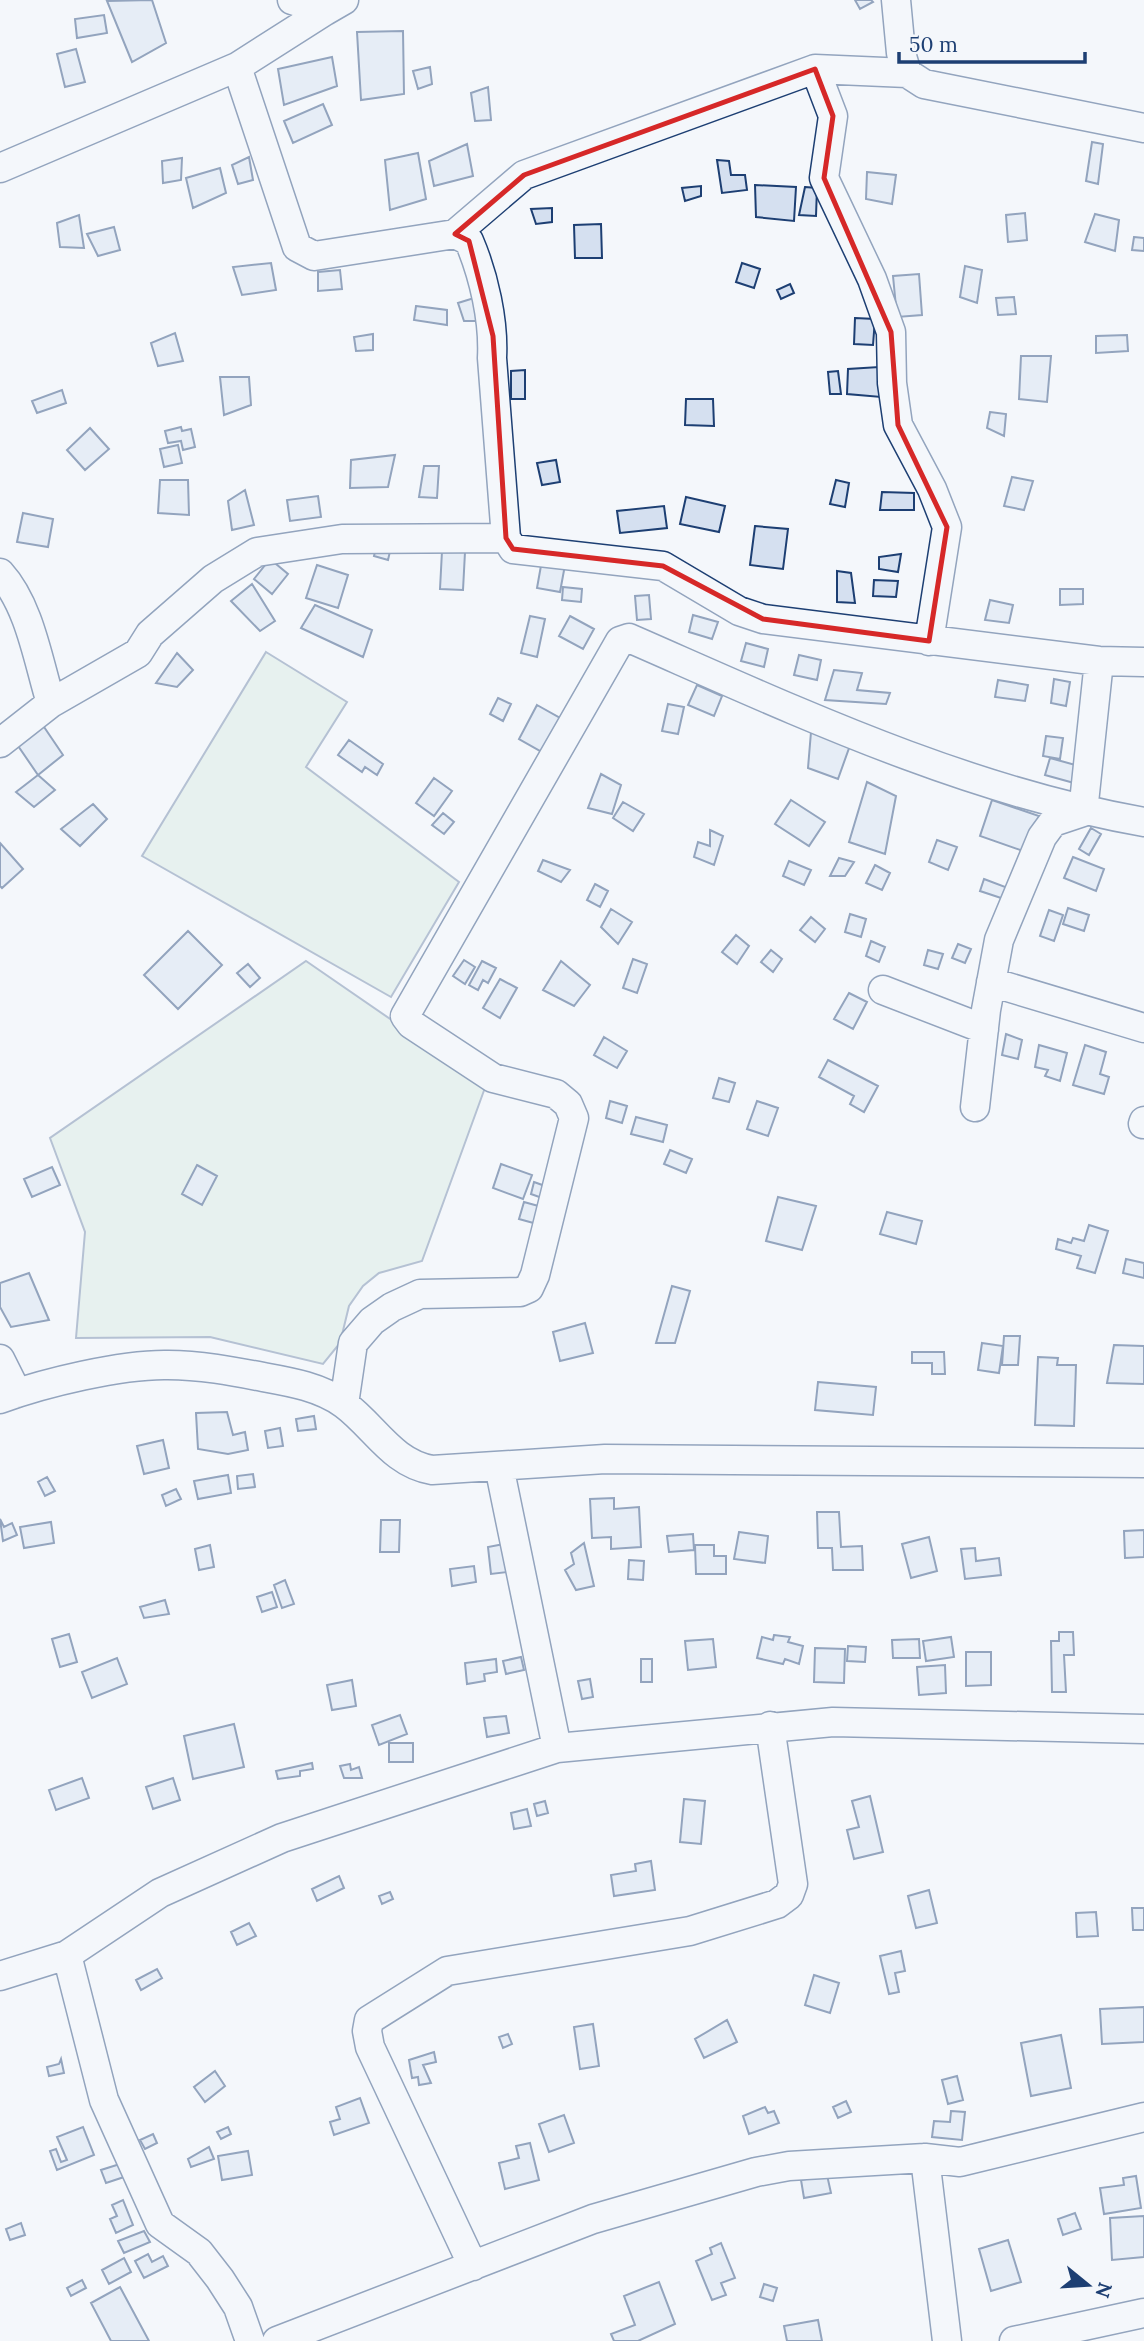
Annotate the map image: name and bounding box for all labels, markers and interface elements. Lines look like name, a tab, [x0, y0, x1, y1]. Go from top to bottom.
scale bar	[899, 21, 1084, 65]
text: 50 m	[909, 31, 958, 58]
north arrow	[1053, 2250, 1123, 2320]
text: N	[1090, 2280, 1118, 2301]

